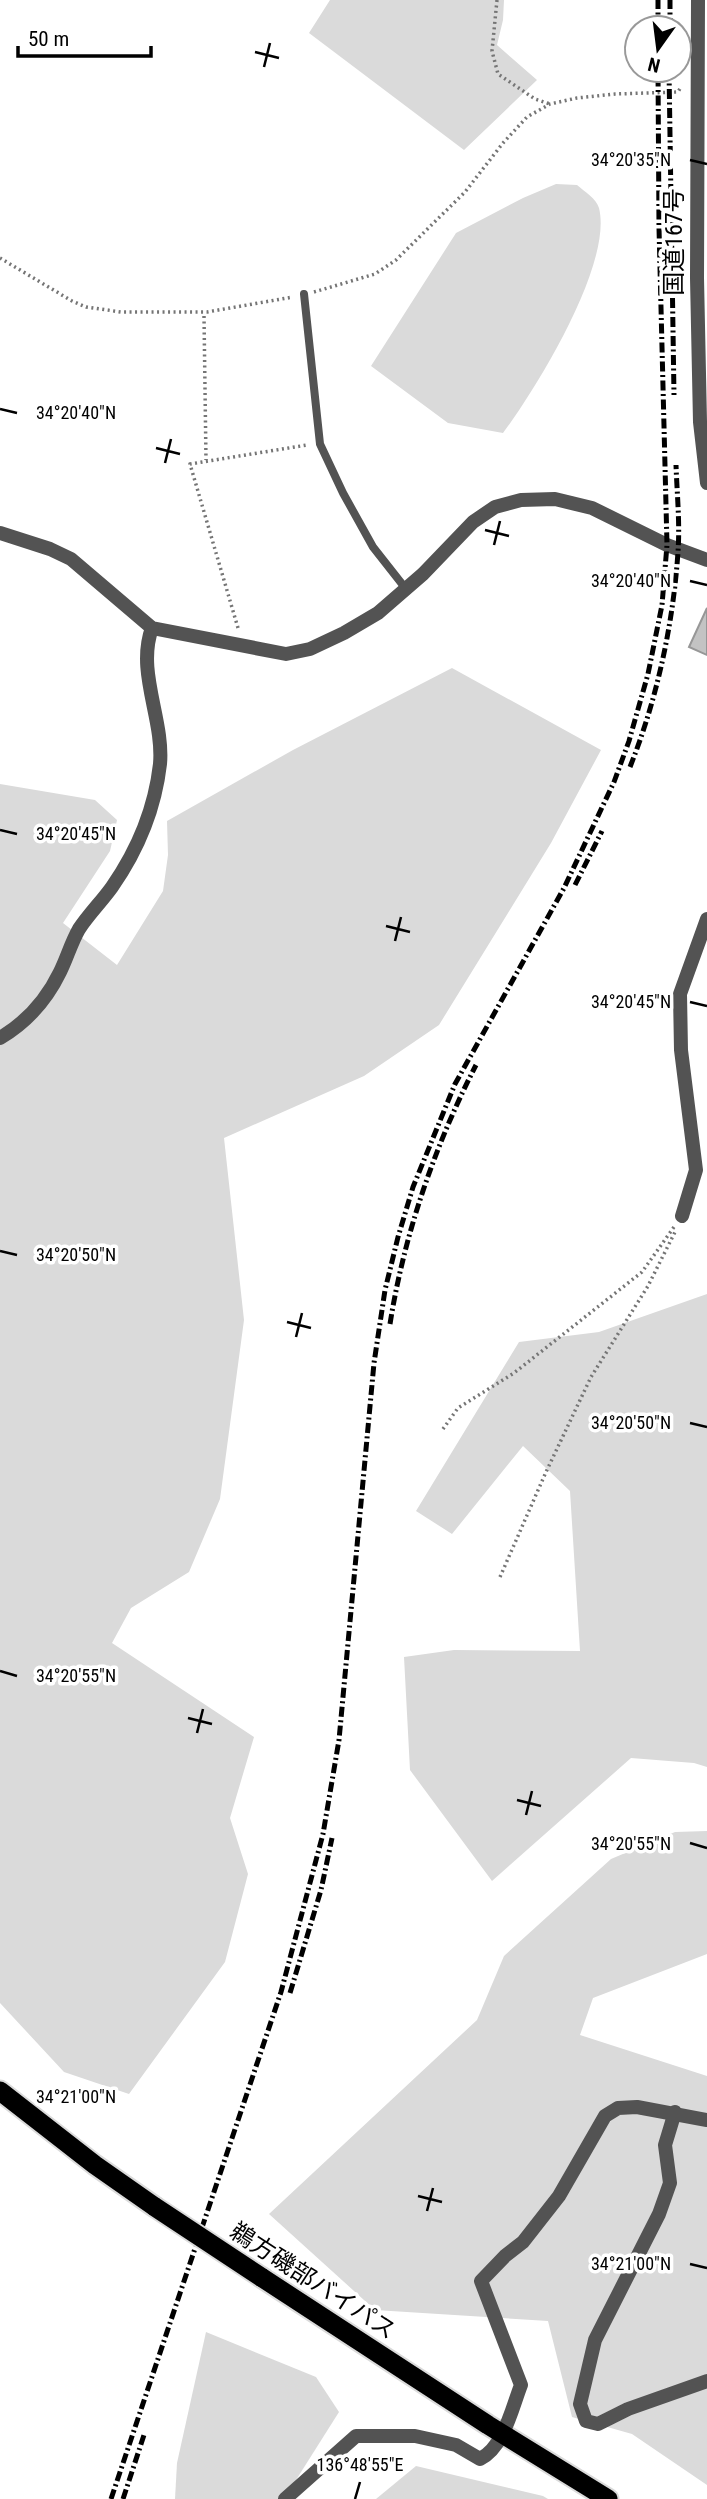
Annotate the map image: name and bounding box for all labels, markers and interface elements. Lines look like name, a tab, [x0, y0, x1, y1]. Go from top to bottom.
scale bar	[18, 14, 150, 58]
north arrow	[623, 14, 693, 84]
text: 50 m	[28, 27, 69, 51]
text: N	[646, 52, 662, 78]
text: 34°20'35"N	[591, 149, 671, 170]
street label: 国道167号	[660, 188, 688, 296]
text: 34°20'40"N	[36, 402, 116, 423]
text: 34°20'40"N	[591, 570, 671, 591]
text: 34°20'45"N	[36, 823, 116, 844]
text: 34°20'45"N	[591, 991, 671, 1012]
text: 34°20'50"N	[36, 1244, 116, 1265]
text: 34°20'50"N	[591, 1412, 671, 1433]
text: 34°20'55"N	[36, 1665, 116, 1686]
text: 34°20'55"N	[591, 1833, 671, 1854]
text: 34°21'00"N	[36, 2086, 116, 2107]
street label: 鵜方磯部バイパス	[225, 2217, 401, 2345]
text: 34°21'00"N	[591, 2253, 671, 2274]
text: 136°48'55"E	[317, 2454, 403, 2475]

